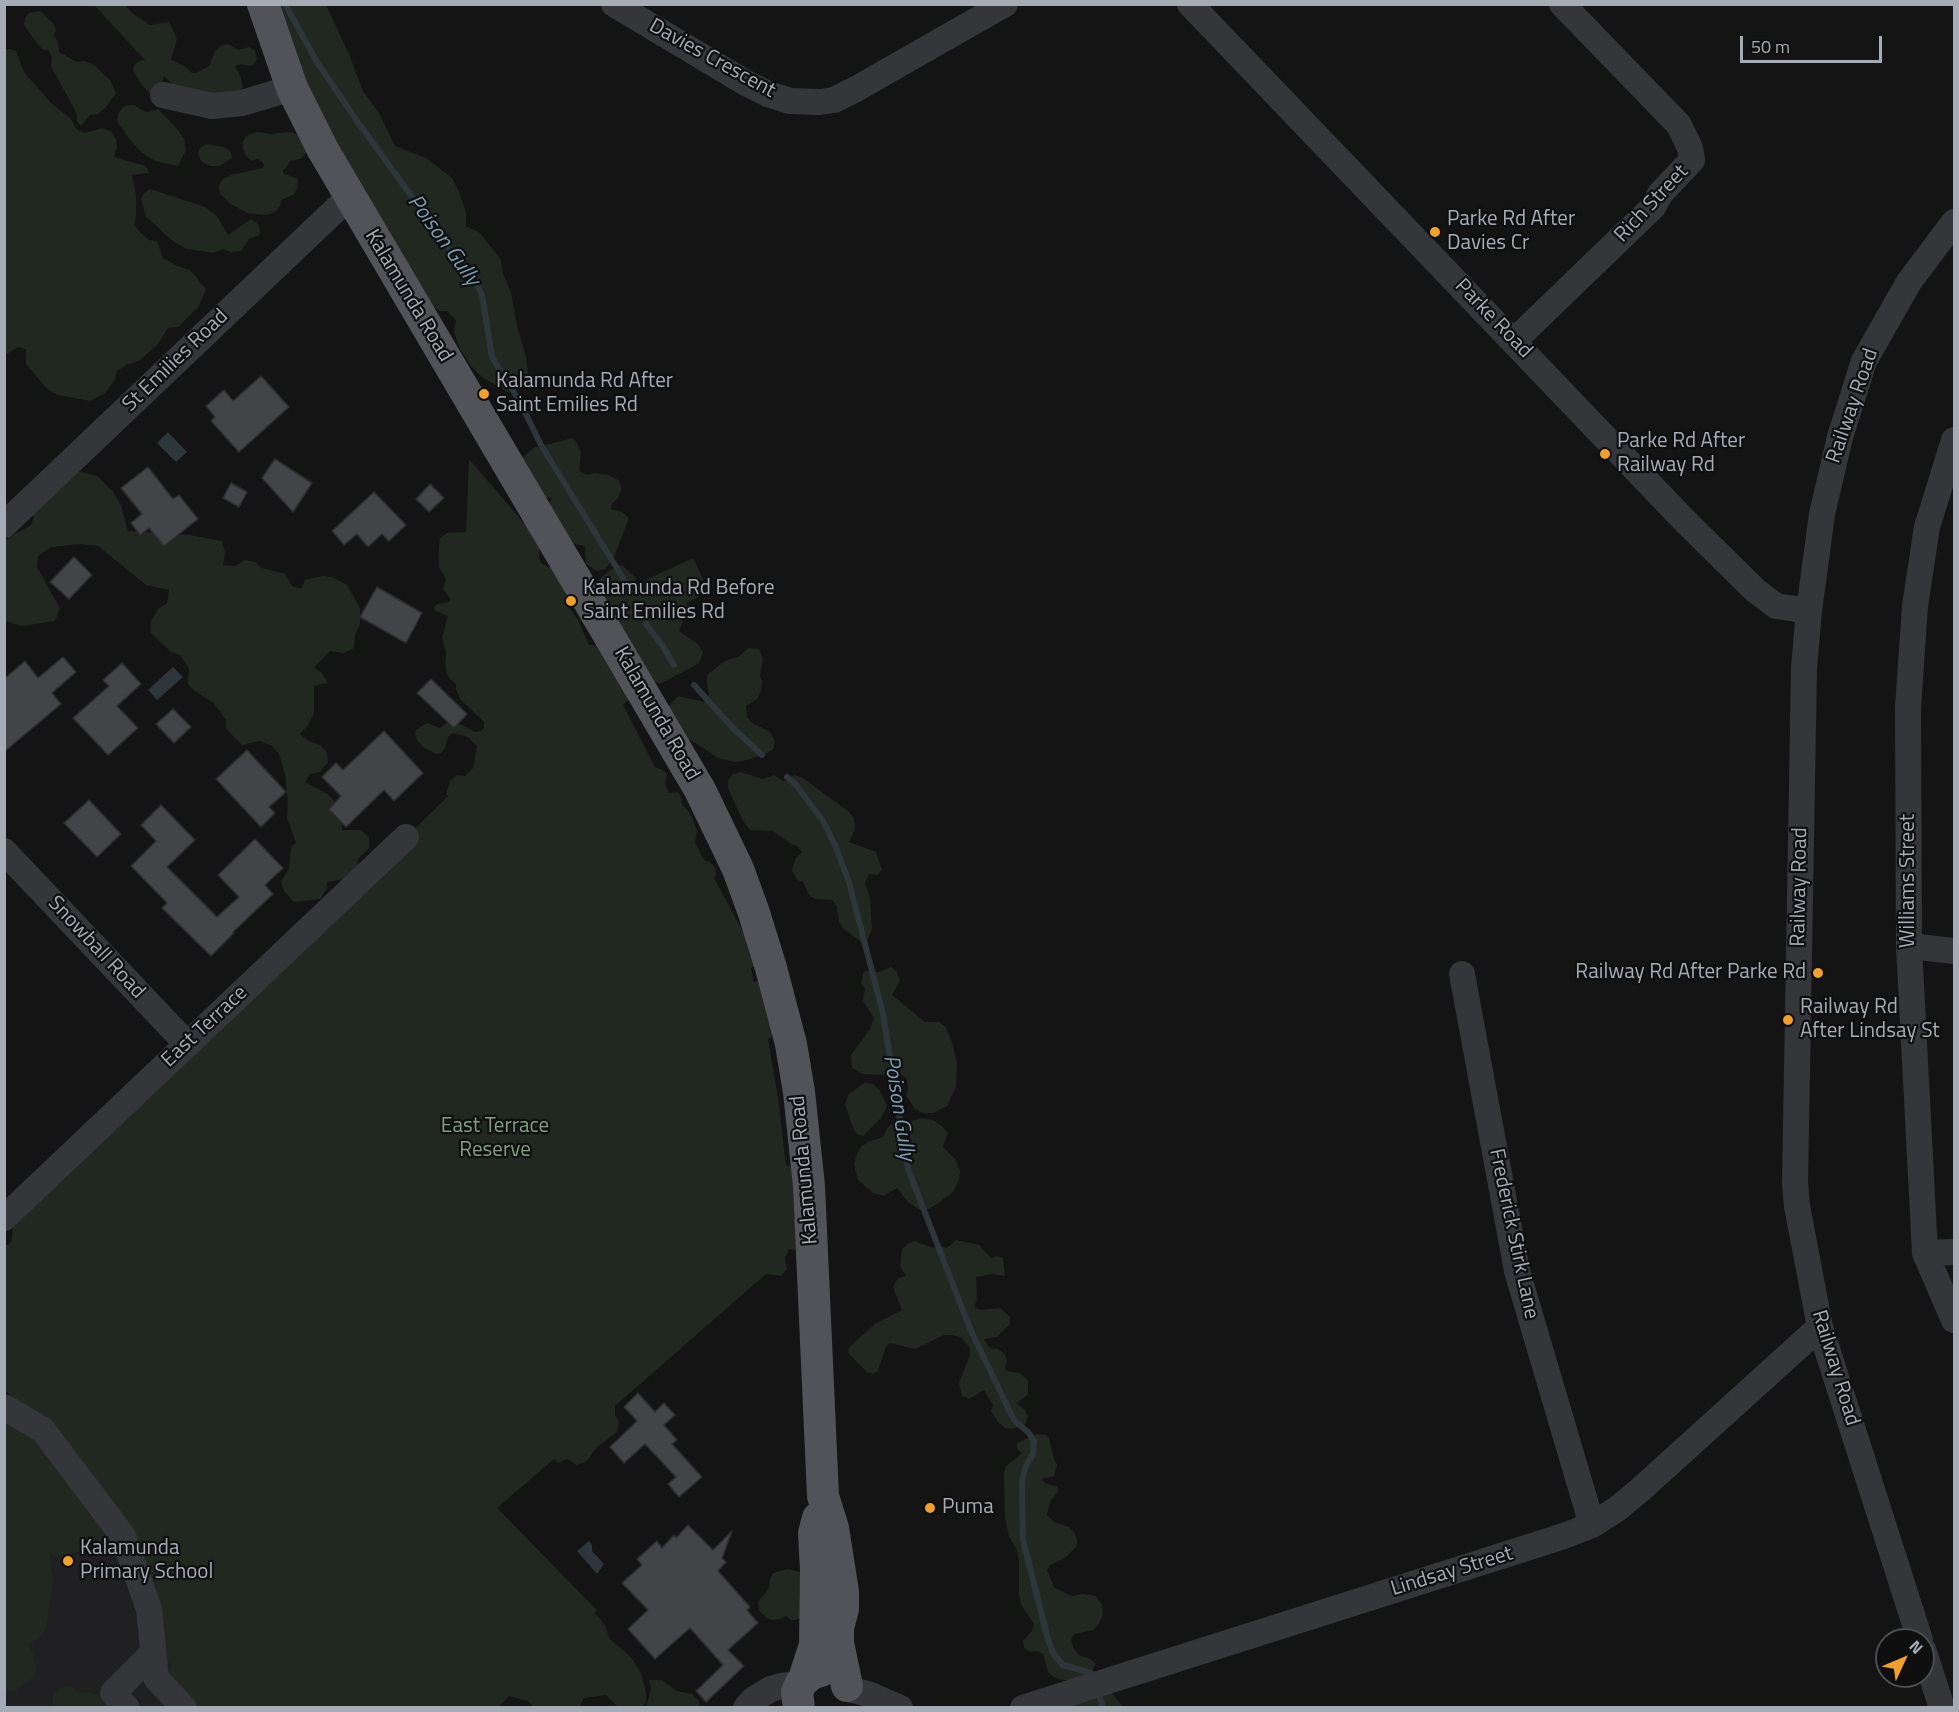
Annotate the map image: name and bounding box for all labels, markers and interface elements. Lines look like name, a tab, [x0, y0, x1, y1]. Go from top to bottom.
street label: Davies Crescent	[644, 14, 780, 104]
scale bar	[1743, 24, 1886, 62]
text: 50 m	[1751, 33, 1790, 60]
street label: Rich Street	[1610, 160, 1694, 248]
water label: Poison Gully	[401, 190, 485, 292]
place label: Parke Rd After Davies Cr	[1447, 207, 1575, 257]
street label: Kalamunda Road	[359, 225, 457, 367]
marker: Parke Rd After Davies Cr	[1428, 225, 1442, 239]
street label: Parke Road	[1449, 274, 1537, 364]
street label: St Emilies Road	[118, 304, 234, 418]
street label: Railway Road	[1822, 345, 1884, 467]
place label: Kalamunda Rd After Saint Emilies Rd	[496, 369, 673, 419]
marker: Kalamunda Rd After Saint Emilies Rd	[477, 387, 491, 401]
place label: Parke Rd After Railway Rd	[1617, 429, 1745, 479]
marker: Parke Rd After Railway Rd	[1598, 447, 1612, 461]
place label: Kalamunda Rd Before Saint Emilies Rd	[583, 576, 775, 626]
marker: Kalamunda Rd Before Saint Emilies Rd	[564, 594, 578, 608]
street label: Kalamunda Road	[608, 643, 704, 785]
street label: Williams Street	[1896, 814, 1922, 948]
street label: Railway Road	[1786, 827, 1814, 947]
street label: Snowball Road	[42, 892, 150, 1004]
place label: Railway Rd After Parke Rd	[1575, 960, 1806, 986]
marker: Railway Rd After Parke Rd	[1811, 966, 1825, 980]
street label: East Terrace	[157, 981, 253, 1073]
place label: Railway Rd After Lindsay St	[1800, 995, 1940, 1045]
marker: Railway Rd After Lindsay St	[1781, 1013, 1795, 1027]
water label: Poison Gully	[877, 1053, 919, 1163]
street label: Kalamunda Road	[786, 1094, 824, 1246]
park label: East Terrace Reserve	[441, 1114, 549, 1164]
street label: Frederick Stirk Lane	[1483, 1147, 1543, 1321]
street label: Railway Road	[1805, 1307, 1865, 1429]
place label: Puma	[942, 1495, 994, 1521]
marker: Puma	[923, 1501, 937, 1515]
place label: Kalamunda Primary School	[80, 1536, 213, 1586]
street label: Lindsay Street	[1388, 1542, 1516, 1602]
marker: Kalamunda Primary School	[61, 1554, 75, 1568]
north arrow	[1875, 1628, 1935, 1688]
text: N	[1904, 1635, 1929, 1659]

